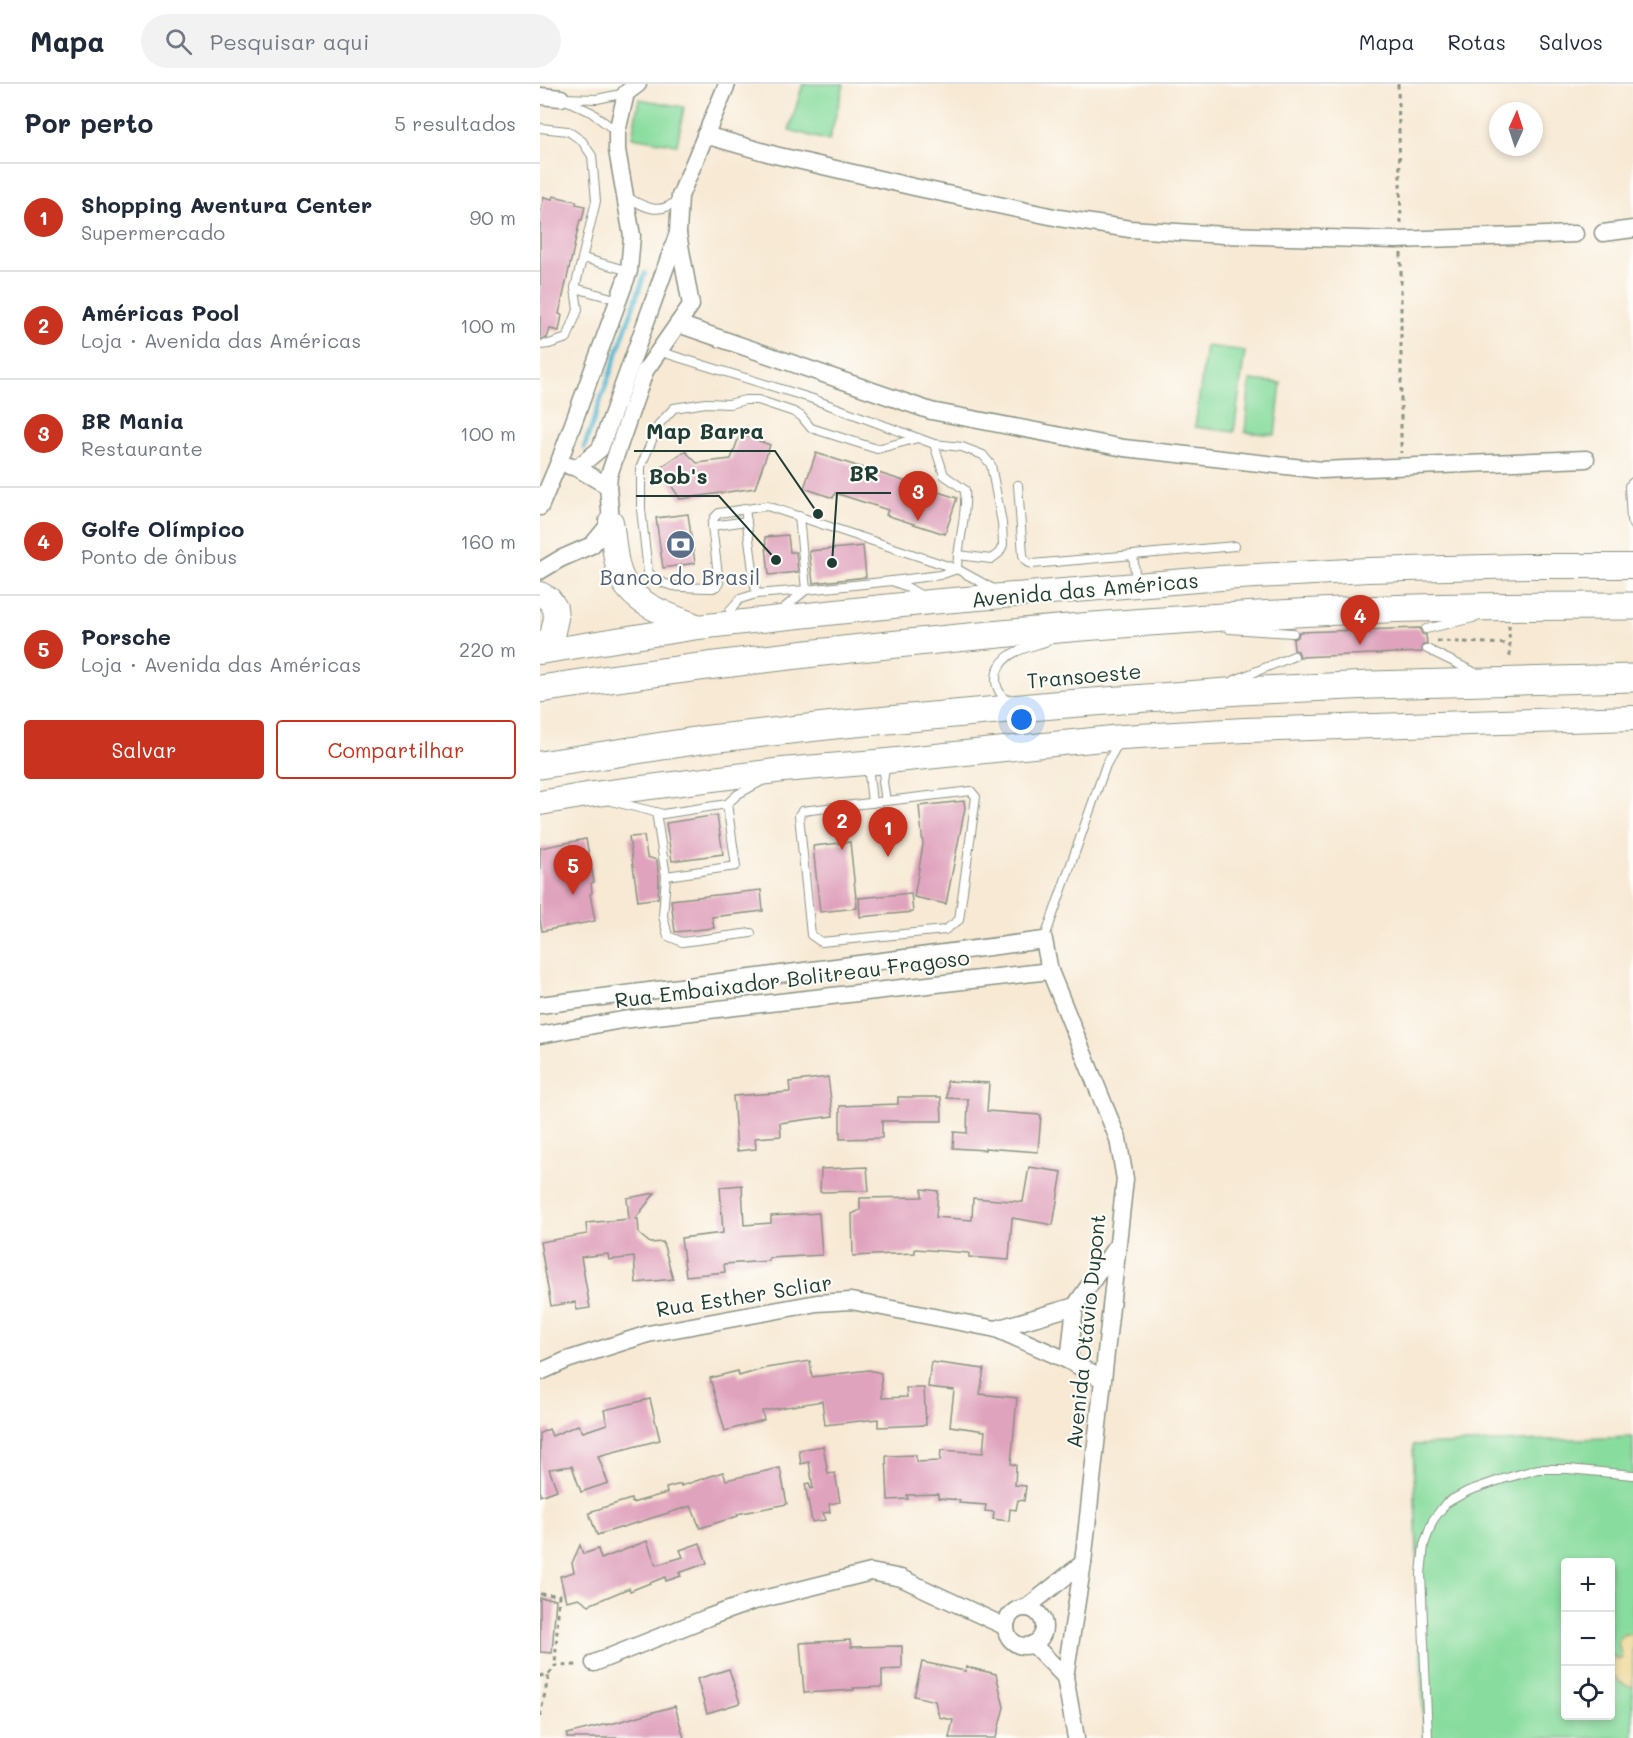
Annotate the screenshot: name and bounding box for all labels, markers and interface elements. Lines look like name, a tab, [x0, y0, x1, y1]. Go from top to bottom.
search box	[141, 14, 561, 68]
text: Mapa	[30, 23, 105, 59]
icon: search	[162, 25, 195, 58]
text: Pesquisar aqui	[210, 27, 369, 56]
text: Mapa	[1359, 28, 1415, 55]
text: Rotas	[1448, 28, 1506, 55]
text: Salvos	[1539, 28, 1603, 55]
north arrow	[1489, 102, 1543, 156]
text: Por perto	[24, 106, 153, 140]
text: 5 resultados	[394, 110, 516, 136]
text: Shopping Aventura Center	[81, 190, 372, 219]
text: 1	[39, 204, 48, 230]
text: 90 m	[470, 204, 516, 230]
text: Supermercado	[81, 219, 225, 245]
text: Américas Pool	[81, 298, 239, 327]
text: 2	[38, 312, 49, 338]
text: 100 m	[460, 312, 516, 338]
text: Loja · Avenida das Américas	[81, 327, 361, 353]
text: BR Mania	[81, 406, 184, 435]
callout: Map Barra	[634, 411, 775, 451]
text: Map Barra	[646, 416, 764, 445]
text: 3	[38, 420, 50, 446]
text: 100 m	[460, 420, 516, 446]
text: Restaurante	[81, 435, 203, 461]
callout: BR	[837, 453, 891, 493]
callout: Bob's	[636, 456, 719, 496]
text: BR	[849, 458, 879, 487]
text: Bob's	[648, 461, 708, 490]
pin: 3	[898, 472, 938, 521]
text: Golfe Olímpico	[81, 514, 244, 543]
text: 4	[37, 528, 50, 554]
text: 160 m	[460, 528, 516, 554]
bank icon: Banco do Brasil	[664, 529, 696, 561]
text: Ponto de ônibus	[81, 543, 237, 569]
place label: Banco do Brasil	[600, 563, 760, 590]
street label: Avenida das Américas	[970, 566, 1200, 612]
pin: 4	[1340, 596, 1380, 645]
text: Porsche	[81, 622, 171, 651]
text: 5	[38, 636, 49, 662]
text: 220 m	[459, 636, 516, 662]
text: Loja · Avenida das Américas	[81, 651, 361, 677]
street label: Transoeste	[1026, 657, 1142, 693]
your location	[1007, 705, 1036, 734]
button: Salvar	[24, 720, 264, 779]
button: Compartilhar	[276, 720, 516, 779]
pin: 2	[822, 800, 862, 850]
pin: 1	[868, 808, 908, 857]
pin: 5	[554, 846, 592, 895]
street label: Rua Embaixador Bolitreau Fragoso	[613, 943, 971, 1013]
street label: Avenida Otávio Dupont	[1059, 1212, 1111, 1450]
street label: Rua Esther Scliar	[654, 1268, 834, 1322]
map controls	[1561, 1558, 1615, 1720]
button: +	[1561, 1558, 1615, 1612]
button: −	[1561, 1612, 1615, 1666]
button: locate	[1561, 1666, 1615, 1720]

